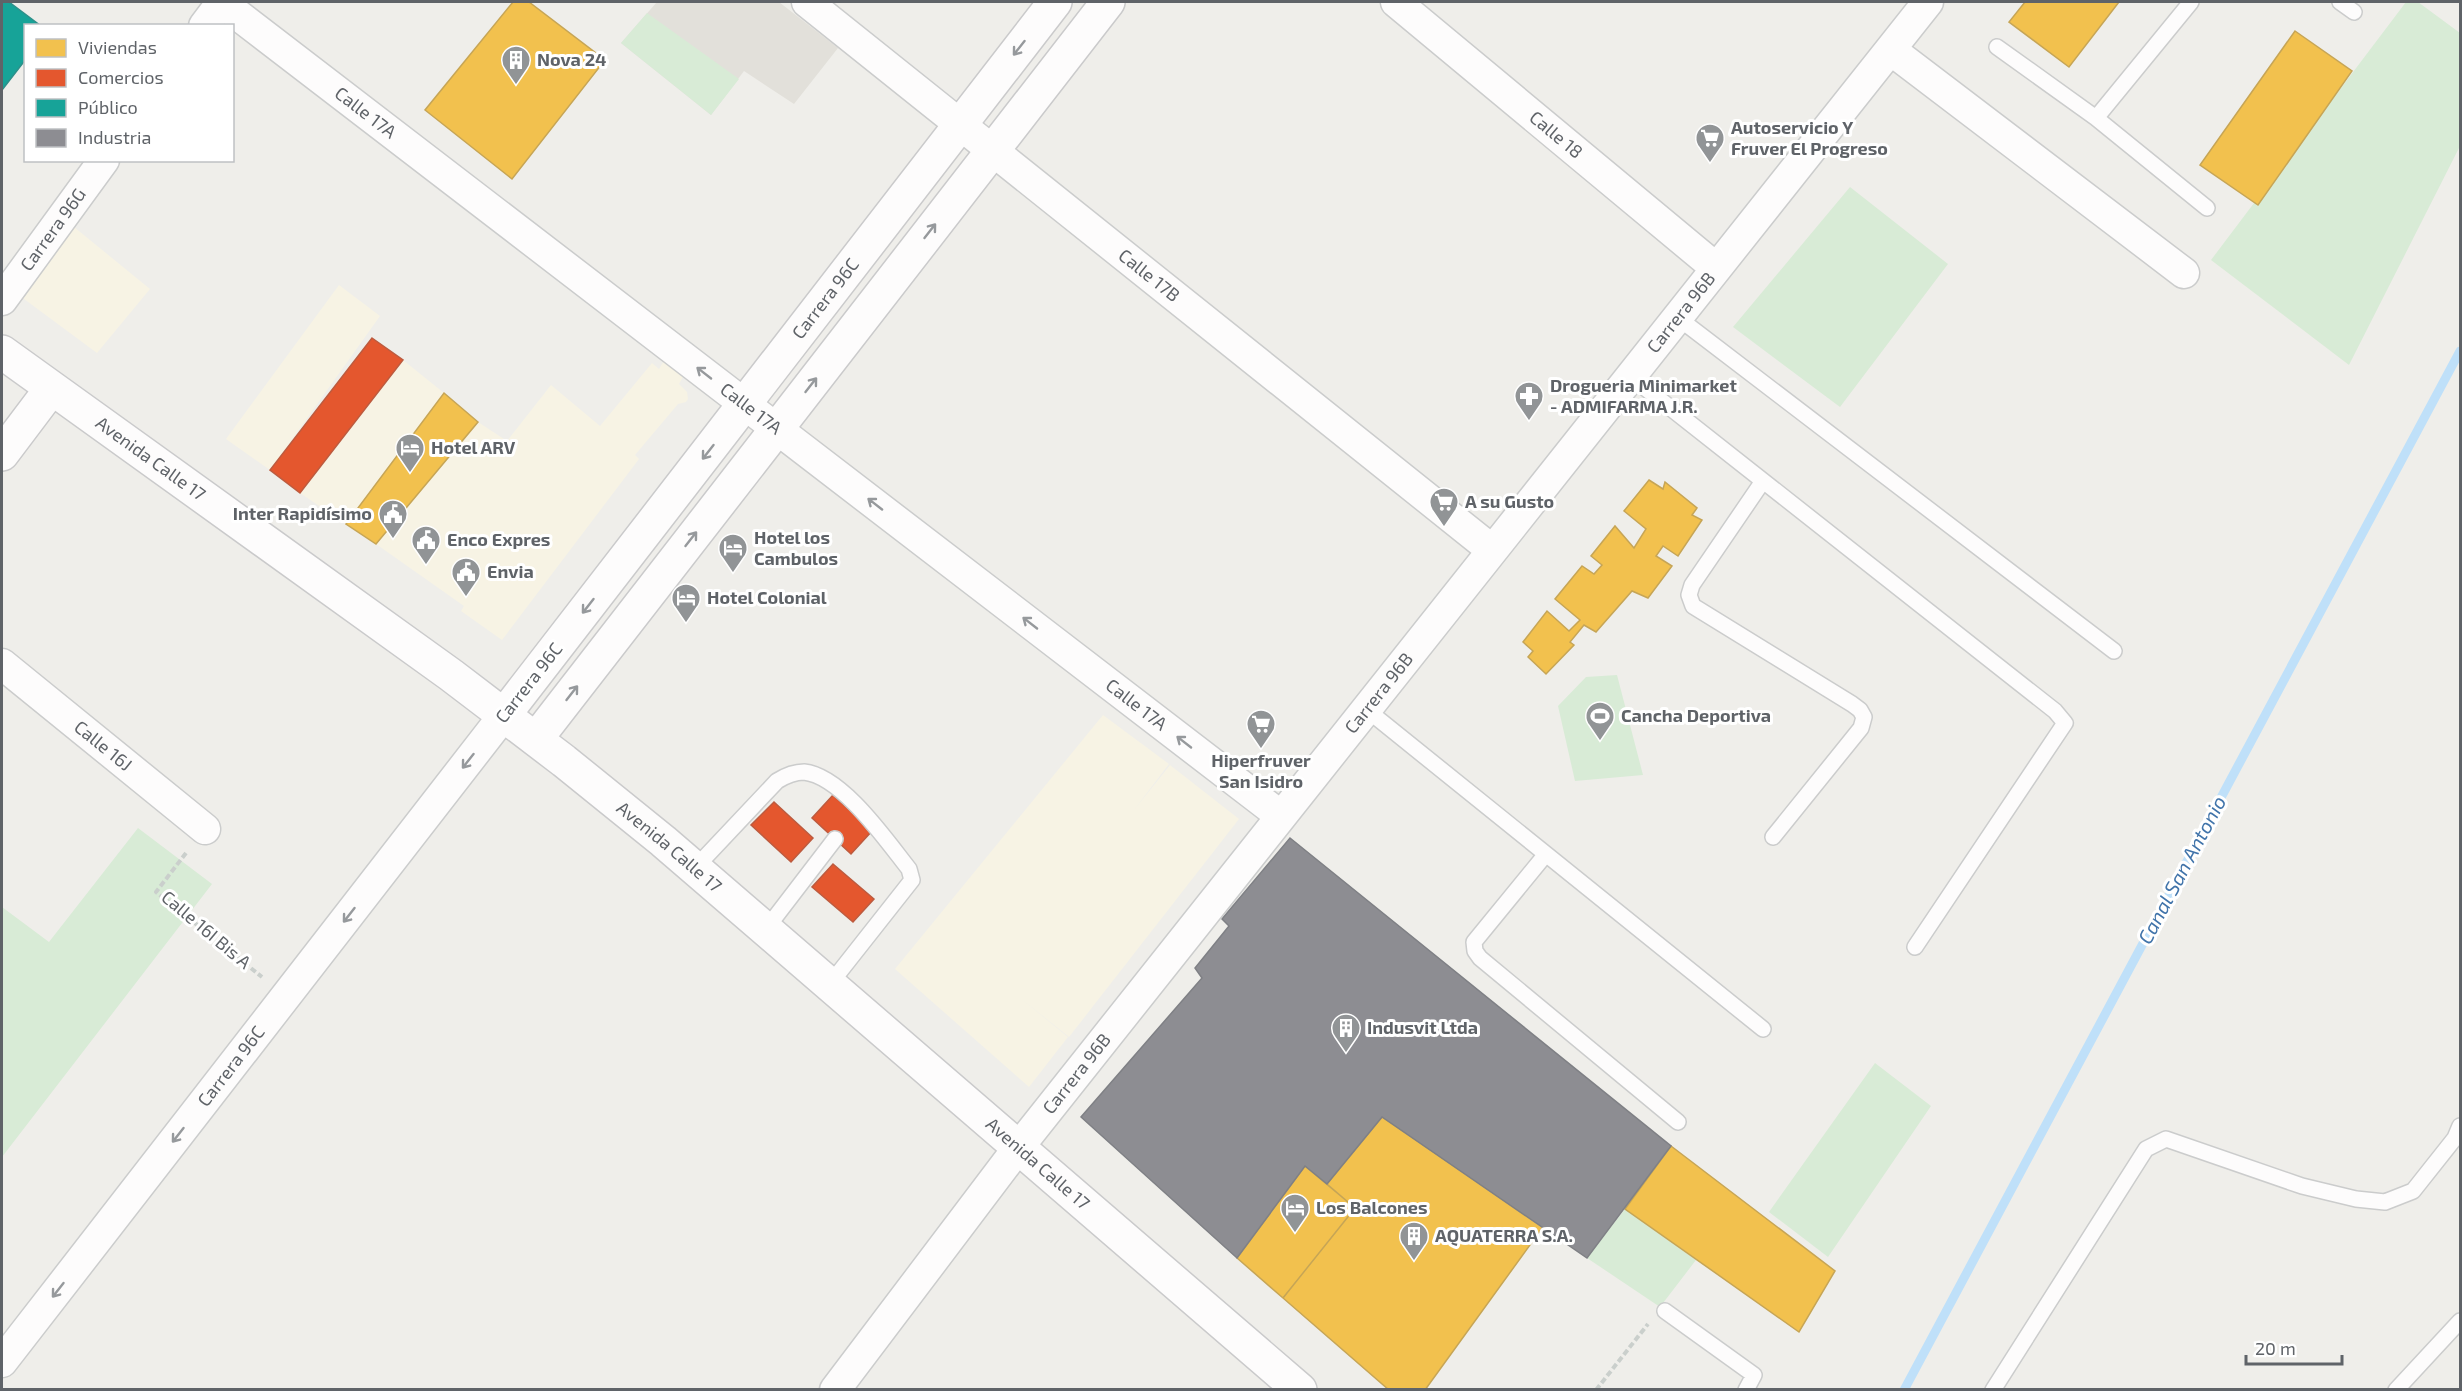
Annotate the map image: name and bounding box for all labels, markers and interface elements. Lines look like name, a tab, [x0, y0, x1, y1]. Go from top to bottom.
legend	[24, 24, 234, 162]
text: Viviendas	[78, 36, 157, 58]
one-way arrow	[1013, 39, 1026, 55]
building icon: Nova 24	[500, 44, 532, 86]
place label: Nova 24	[537, 48, 607, 70]
text: Comercios	[78, 66, 164, 88]
street label: Calle 17A	[331, 82, 402, 143]
text: Público	[78, 96, 138, 118]
street label: Calle 18	[1525, 106, 1588, 163]
place label: Autoservicio Y Fruver El Progreso	[1731, 116, 1888, 159]
supermarket icon: Autoservicio Y Fruver El Progreso	[1694, 122, 1726, 164]
text: Industria	[78, 126, 151, 148]
street label: Carrera 96G	[15, 183, 90, 275]
one-way arrow	[924, 223, 937, 239]
street label: Calle 17B	[1115, 244, 1185, 306]
street label: Carrera 96C	[787, 253, 863, 343]
street label: Carrera 96B	[1642, 267, 1719, 357]
one-way arrow	[696, 366, 712, 379]
place label: Drogueria Minimarket - ADMIFARMA J.R.	[1550, 374, 1737, 417]
one-way arrow	[804, 377, 817, 393]
street label: Calle 17A	[716, 378, 787, 439]
pharmacy icon: Drogueria Minimarket - ADMIFARMA J.R.	[1513, 380, 1545, 422]
street label: Avenida Calle 17	[92, 411, 210, 505]
hotel icon: Hotel ARV	[394, 432, 426, 474]
place label: Hotel ARV	[431, 436, 516, 458]
one-way arrow	[701, 443, 714, 459]
supermarket icon: A su Gusto	[1428, 486, 1460, 528]
place label: A su Gusto	[1465, 490, 1554, 512]
public building icon: Inter Rapidísimo	[377, 498, 409, 540]
one-way arrow	[868, 498, 884, 511]
place label: Inter Rapidísimo	[233, 502, 372, 524]
public building icon: Enco Expres	[410, 524, 442, 566]
place label: Hotel los Cambulos	[754, 526, 838, 569]
place label: Enco Expres	[447, 528, 550, 550]
one-way arrow	[685, 531, 698, 547]
hotel icon: Hotel los Cambulos	[717, 532, 749, 574]
public building icon: Envia	[450, 556, 482, 598]
place label: Envia	[487, 560, 534, 582]
hotel icon: Hotel Colonial	[670, 582, 702, 624]
place label: Hotel Colonial	[707, 586, 827, 608]
one-way arrow	[582, 597, 595, 613]
one-way arrow	[1022, 617, 1038, 630]
street label: Carrera 96C	[490, 638, 566, 727]
street label: Carrera 96B	[1340, 648, 1417, 737]
street label: Calle 17A	[1102, 674, 1173, 735]
one-way arrow	[565, 685, 578, 701]
sports icon: Cancha Deportiva	[1584, 700, 1616, 742]
place label: Cancha Deportiva	[1621, 704, 1771, 726]
supermarket icon: Hiperfruver San Isidro	[1245, 708, 1277, 750]
street label: Calle 16J	[70, 715, 137, 775]
one-way arrow	[1177, 736, 1193, 749]
place label: Hiperfruver San Isidro	[1211, 749, 1311, 792]
one-way arrow	[462, 753, 475, 769]
water label: Canal San Antonio	[2132, 791, 2230, 948]
street label: Avenida Calle 17	[613, 796, 727, 897]
street label: Calle 16I Bis A	[157, 885, 257, 974]
one-way arrow	[342, 907, 355, 923]
building icon: Indusvit Ltda	[1330, 1012, 1362, 1054]
place label: Indusvit Ltda	[1367, 1016, 1478, 1038]
street label: Carrera 96C	[192, 1021, 269, 1111]
street label: Carrera 96B	[1037, 1029, 1115, 1118]
street label: Avenida Calle 17	[982, 1112, 1095, 1214]
one-way arrow	[171, 1127, 184, 1143]
hotel icon: Los Balcones	[1279, 1192, 1311, 1234]
place label: Los Balcones	[1316, 1196, 1428, 1218]
building icon: AQUATERRA S.A.	[1398, 1220, 1430, 1262]
place label: AQUATERRA S.A.	[1435, 1224, 1573, 1246]
one-way arrow	[52, 1281, 65, 1297]
scale bar	[2246, 1328, 2342, 1366]
text: 20 m	[2255, 1337, 2296, 1359]

